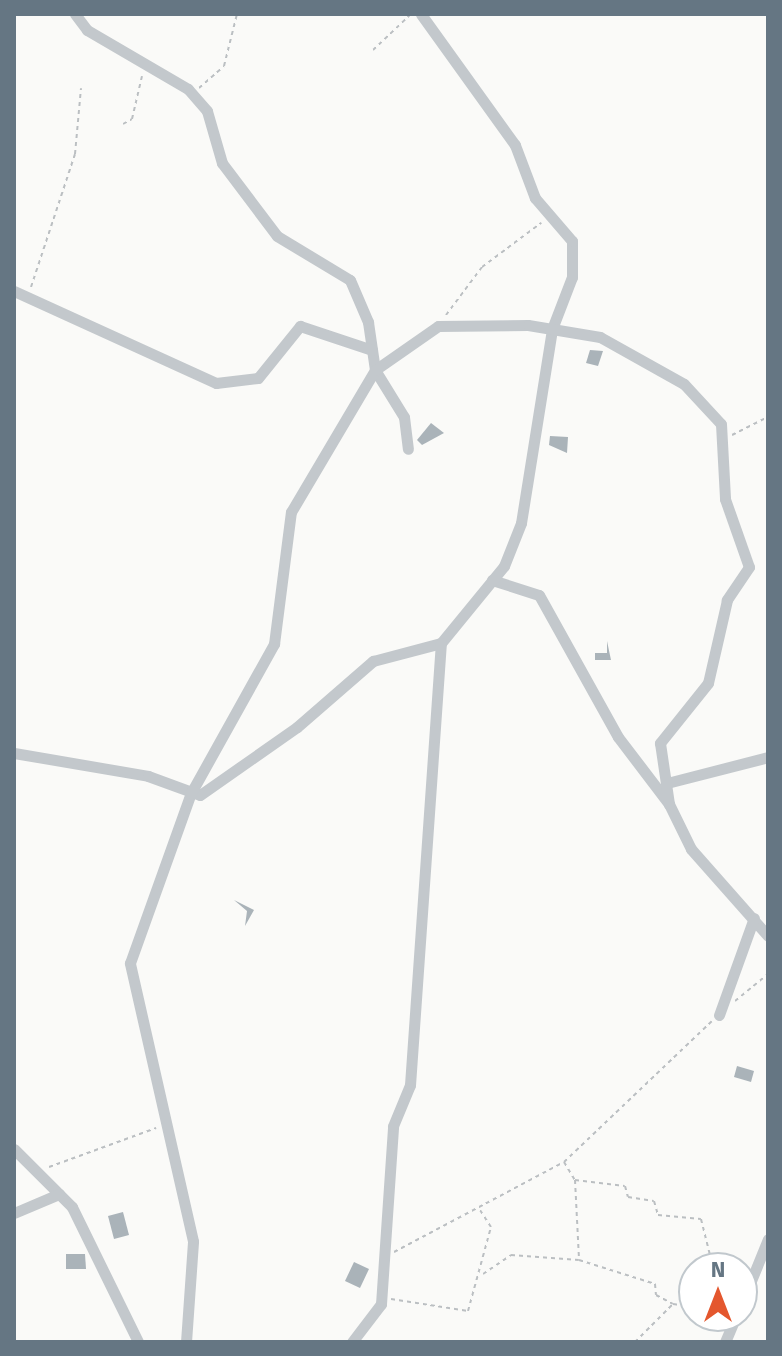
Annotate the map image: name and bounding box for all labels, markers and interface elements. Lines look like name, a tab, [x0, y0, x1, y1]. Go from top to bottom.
north arrow	[678, 1252, 758, 1332]
text: N	[711, 1256, 725, 1283]

